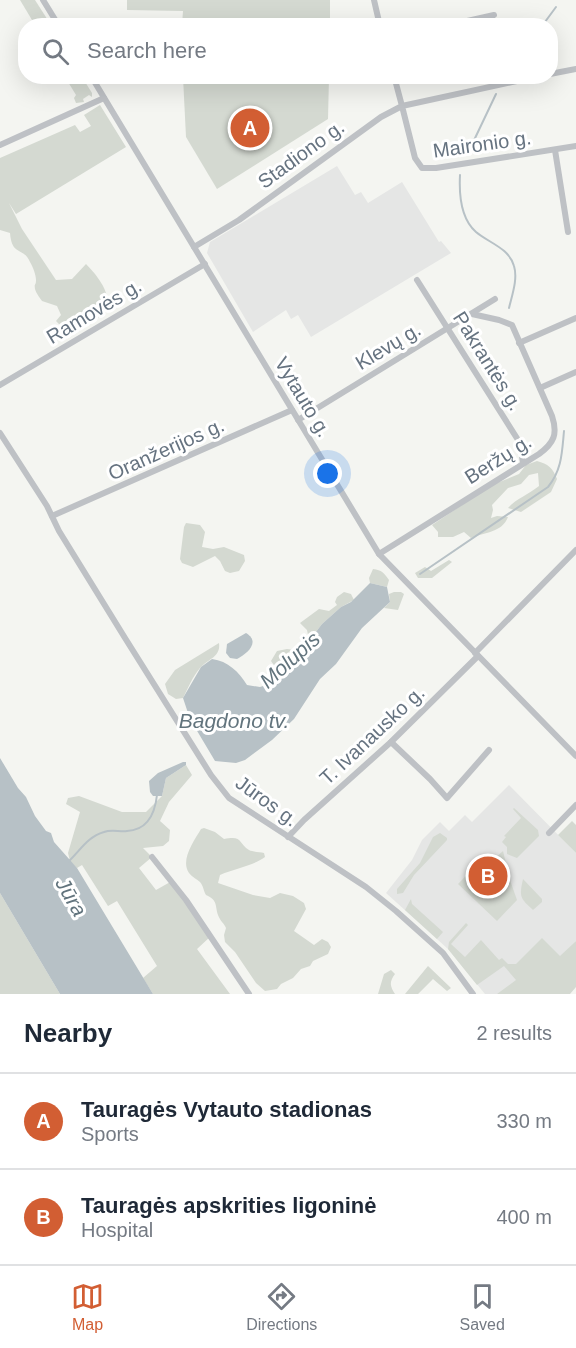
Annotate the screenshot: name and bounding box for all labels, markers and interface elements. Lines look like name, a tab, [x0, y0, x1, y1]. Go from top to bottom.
search box	[18, 18, 558, 84]
icon: search	[39, 35, 72, 68]
text: Search here	[87, 38, 207, 63]
pin: A	[230, 106, 270, 150]
street label: Stadiono g.	[254, 115, 348, 193]
street label: Maironio g.	[431, 126, 533, 162]
street label: Ramovės g.	[43, 274, 145, 348]
street label: Pakrantės g.	[449, 308, 527, 414]
street label: Klevų g.	[351, 318, 425, 374]
street label: Vytauto g.	[271, 353, 335, 441]
street label: Oranžerijos g.	[105, 414, 227, 484]
street label: Beržų g.	[461, 430, 535, 488]
your location	[313, 459, 342, 488]
water label: Molupis	[255, 627, 325, 692]
street label: T. Ivanausko g.	[315, 681, 429, 789]
water label: Bagdono tv.	[179, 709, 289, 732]
street label: Jūros g.	[232, 771, 302, 831]
pin: B	[468, 854, 508, 898]
water label: Jūra	[51, 872, 92, 920]
text: Nearby	[24, 1018, 112, 1048]
text: 2 results	[476, 1022, 552, 1044]
text: Tauragės Vytauto stadionas	[81, 1097, 372, 1122]
text: A	[36, 1110, 51, 1132]
text: 330 m	[496, 1110, 552, 1132]
text: Sports	[81, 1123, 139, 1145]
text: Tauragės apskrities ligoninė	[81, 1193, 376, 1218]
text: B	[36, 1206, 51, 1228]
text: 400 m	[496, 1206, 552, 1228]
text: Hospital	[81, 1219, 153, 1241]
tab: Map	[71, 1280, 104, 1334]
tab: Directions	[246, 1280, 317, 1334]
tab: Saved	[460, 1280, 505, 1334]

